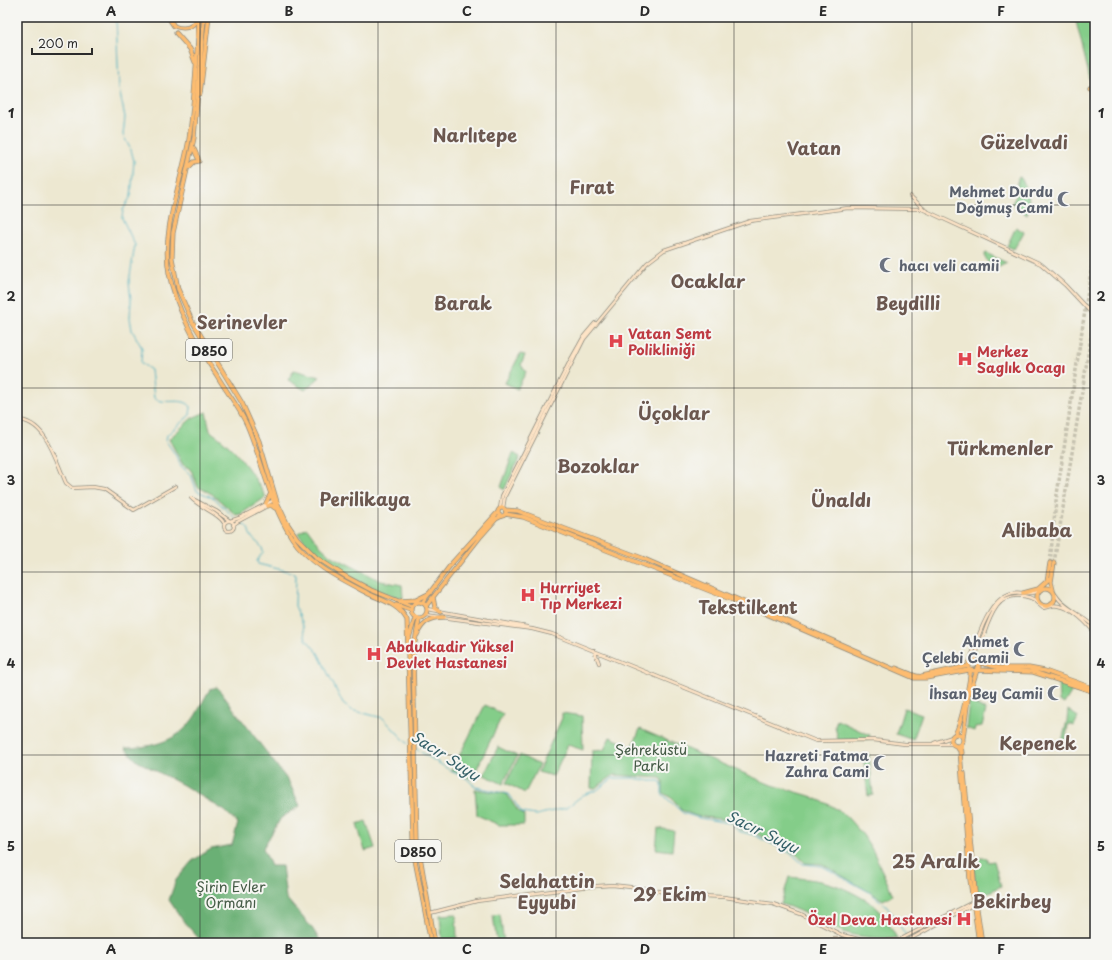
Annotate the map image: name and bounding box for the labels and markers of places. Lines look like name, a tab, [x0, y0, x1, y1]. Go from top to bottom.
place label: Mehmet Durdu Doğmuş Cami	[949, 181, 1053, 218]
mosque icon: Mehmet Durdu Doğmuş Cami	[1056, 190, 1074, 208]
place label: hacı veli camii	[899, 255, 999, 276]
mosque icon: hacı veli camii	[878, 256, 896, 274]
place label: Vatan Semt Polikliniği	[628, 323, 712, 360]
hospital icon: Vatan Semt Polikliniği	[607, 332, 625, 350]
place label: Merkez Saglık Ocagı	[977, 341, 1065, 378]
hospital icon: Merkez Saglık Ocagı	[956, 350, 974, 368]
place label: Hurriyet Tıp Merkezi	[540, 577, 622, 614]
hospital icon: Hurriyet Tıp Merkezi	[519, 586, 537, 604]
place label: Ahmet Çelebi Camii	[922, 631, 1009, 668]
place label: Abdulkadir Yüksel Devlet Hastanesi	[385, 636, 514, 673]
mosque icon: Ahmet Çelebi Camii	[1012, 640, 1030, 658]
hospital icon: Abdulkadir Yüksel Devlet Hastanesi	[365, 645, 383, 663]
place label: İhsan Bey Camii	[929, 683, 1043, 704]
mosque icon: İhsan Bey Camii	[1046, 684, 1064, 702]
place label: Hazreti Fatma Zahra Cami	[765, 745, 870, 782]
mosque icon: Hazreti Fatma Zahra Cami	[872, 754, 890, 772]
place label: Özel Deva Hastanesi	[808, 909, 952, 930]
hospital icon: Özel Deva Hastanesi	[955, 910, 973, 928]

